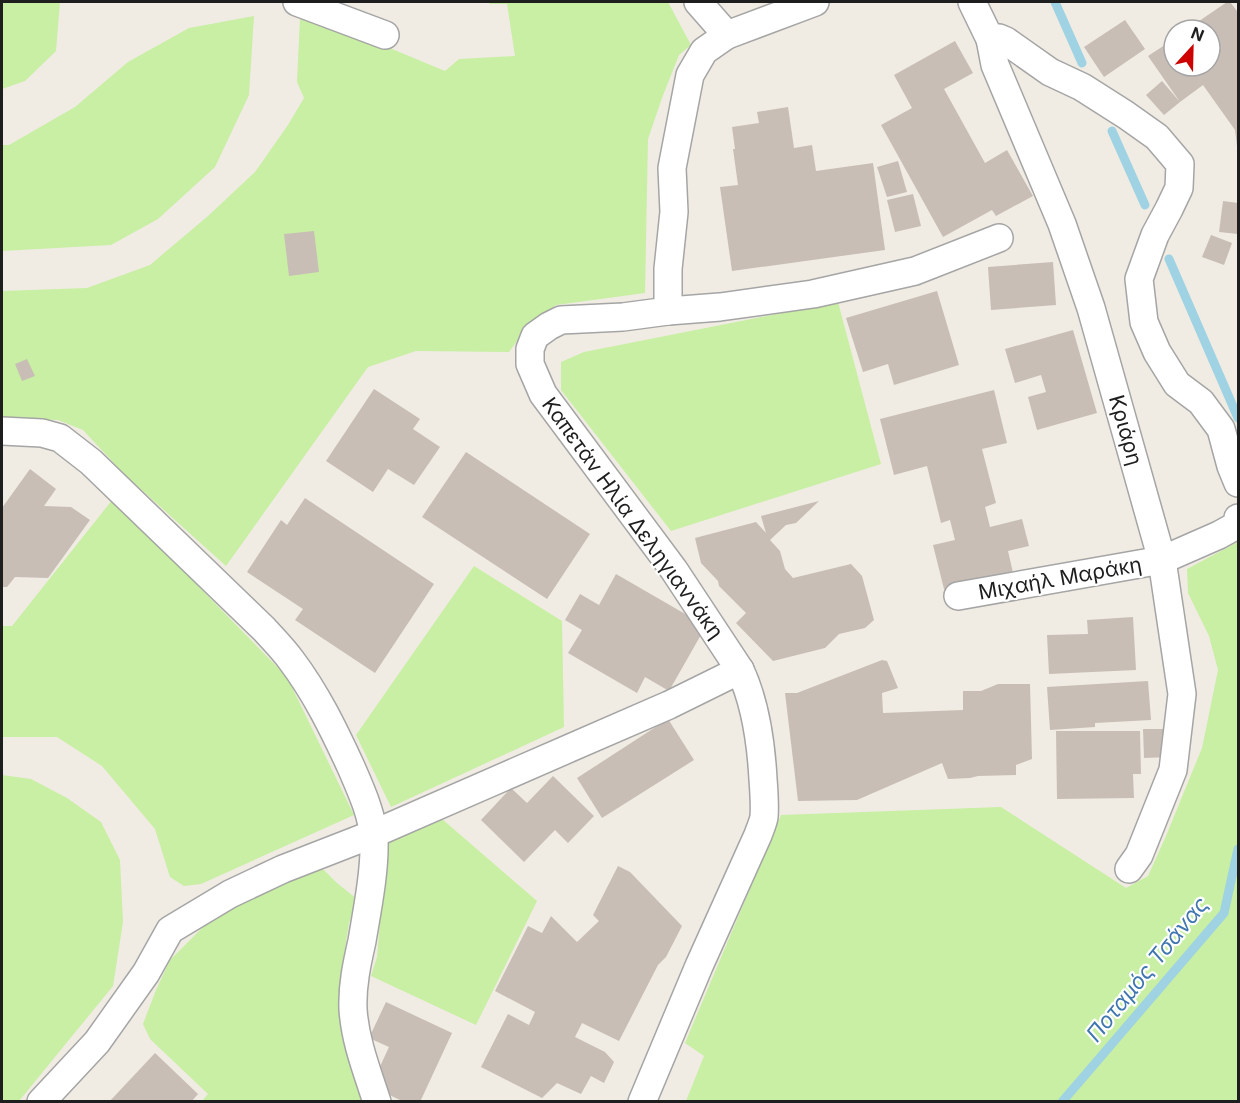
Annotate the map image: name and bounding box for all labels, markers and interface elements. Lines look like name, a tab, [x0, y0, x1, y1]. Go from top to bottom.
north arrow	[1162, 18, 1222, 78]
text: N	[1188, 23, 1207, 46]
street label: Κριάρη	[1104, 392, 1148, 468]
street label: Καπετάν Ηλία Δεληγιαννάκη	[537, 393, 729, 643]
street label: Μιχαήλ Μαράκη	[976, 551, 1144, 605]
water label: Ποταμός Τσάνας	[1081, 891, 1213, 1047]

